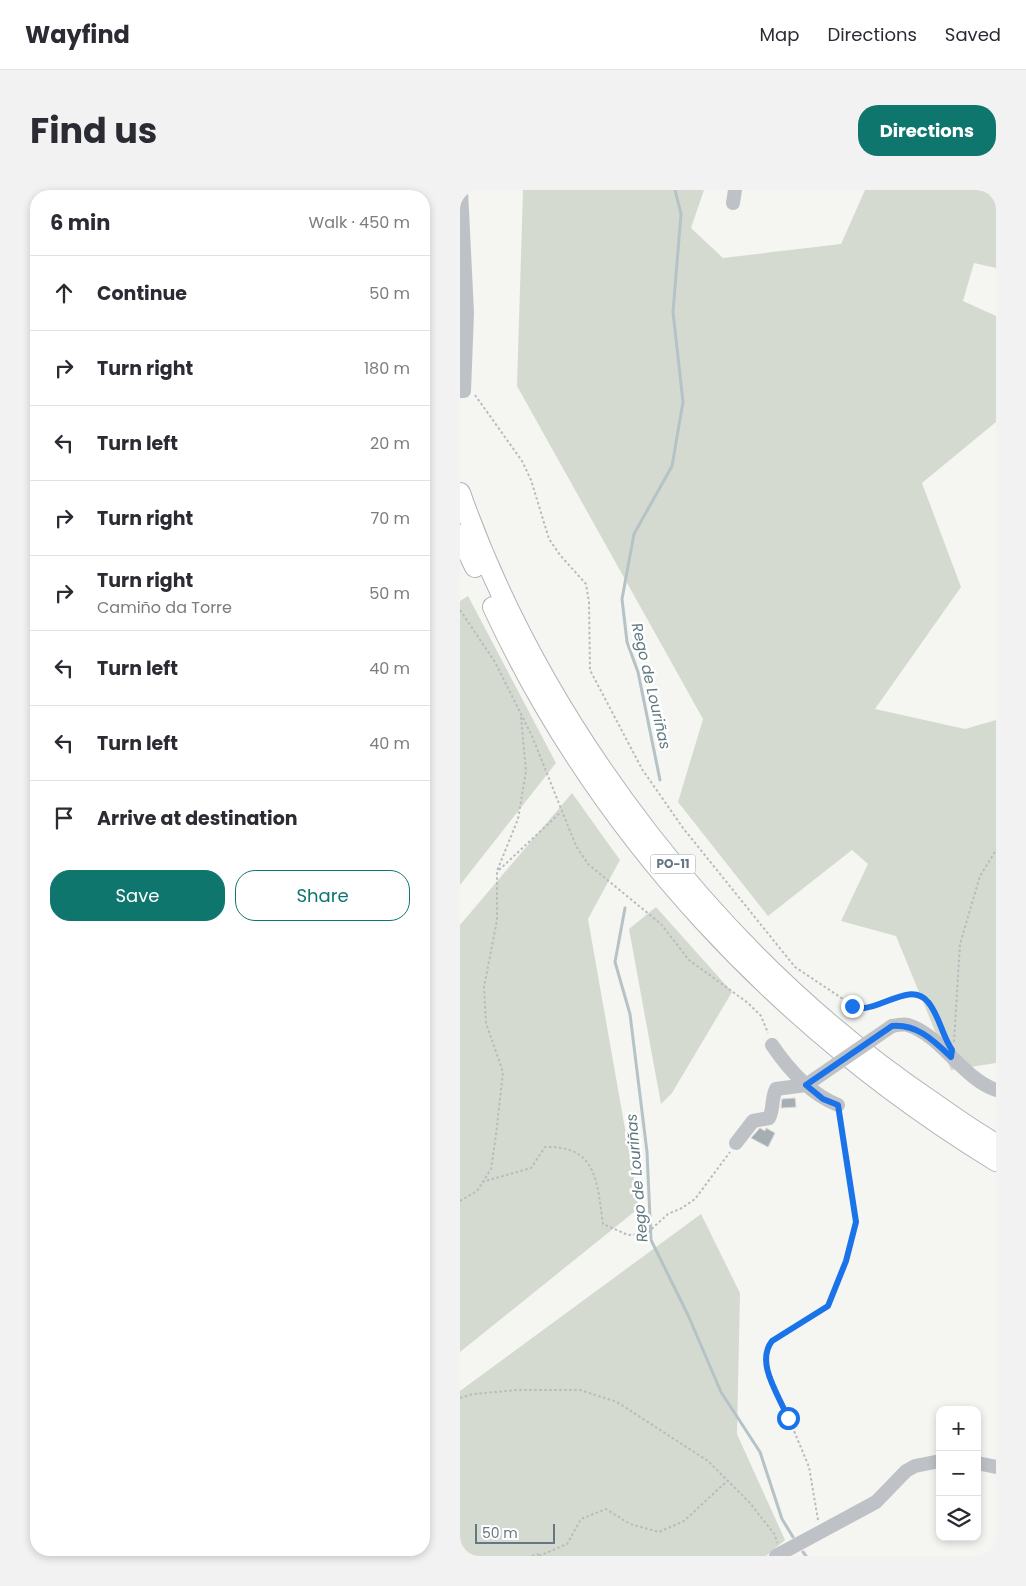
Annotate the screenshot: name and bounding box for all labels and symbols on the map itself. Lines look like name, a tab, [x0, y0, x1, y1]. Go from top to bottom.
water label: Rego de Louriñas	[627, 621, 676, 751]
road number: PO-11	[650, 854, 696, 874]
route end	[841, 995, 864, 1018]
water label: Rego de Louriñas	[620, 1113, 653, 1243]
route start	[777, 1407, 800, 1430]
scale bar	[475, 1521, 555, 1544]

